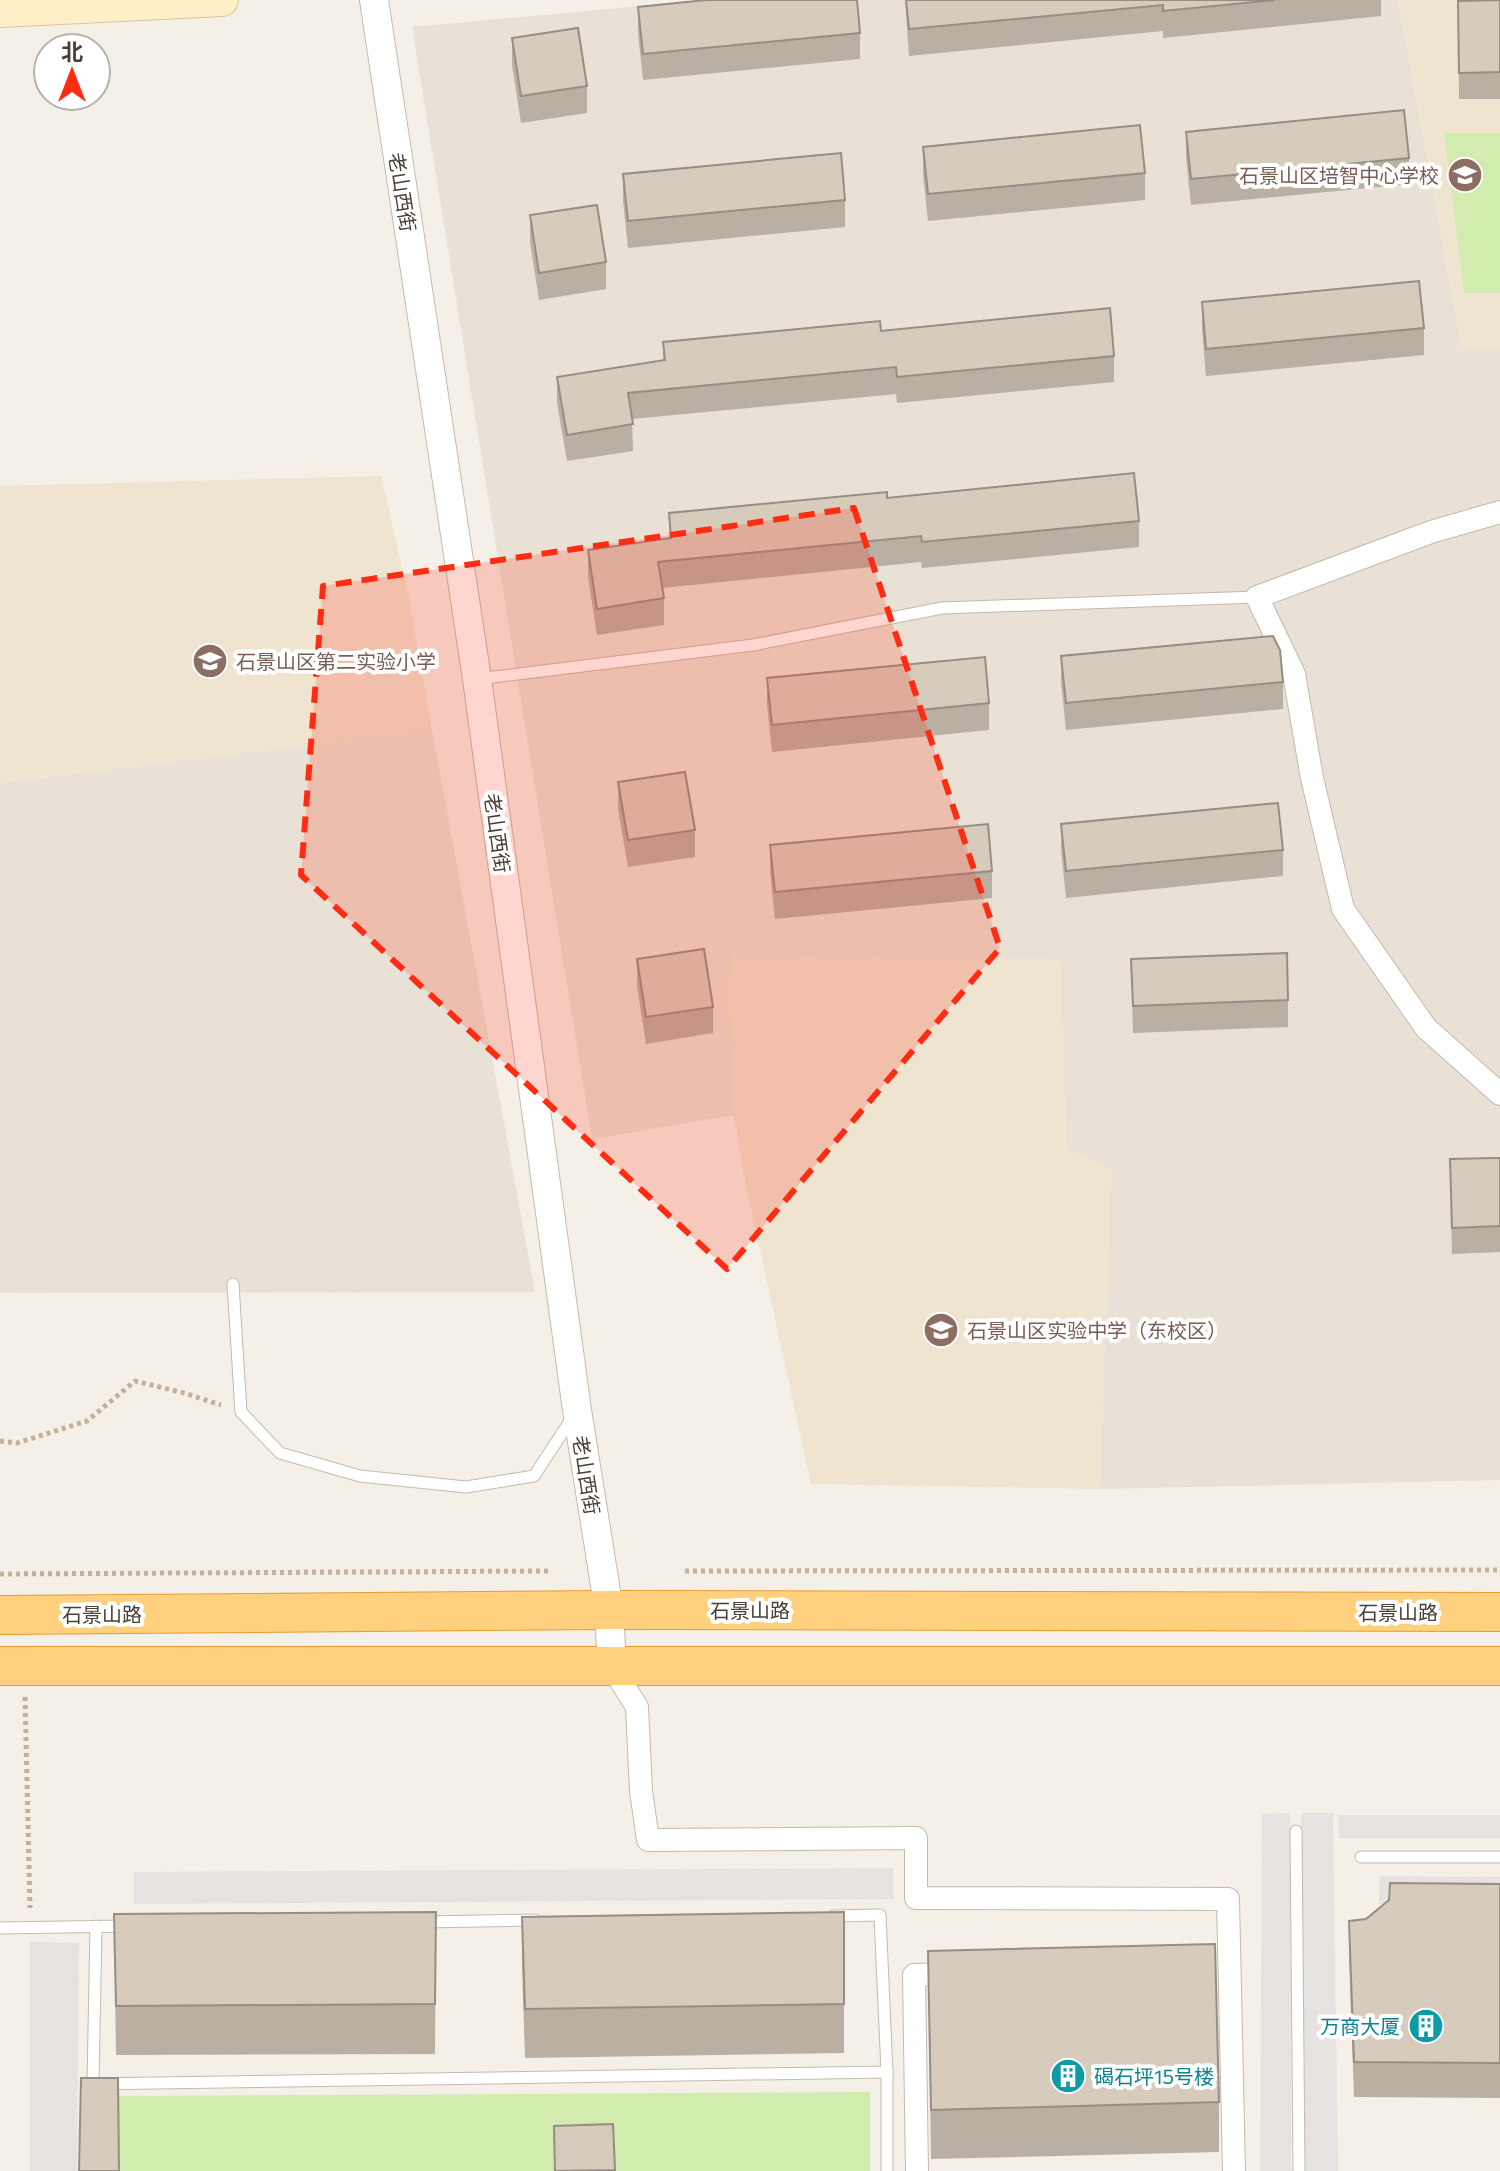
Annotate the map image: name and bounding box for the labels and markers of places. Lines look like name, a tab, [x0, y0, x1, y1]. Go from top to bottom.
school or university icon: 石景山区培智中心学校	[1446, 156, 1484, 194]
place label: 石景山区培智中心学校	[1239, 163, 1439, 187]
school or university icon: 石景山区第二实验小学	[191, 642, 229, 680]
place label: 石景山区第二实验小学	[236, 649, 436, 673]
school or university icon: 石景山区实验中学（东校区）	[922, 1311, 960, 1349]
place label: 石景山区实验中学（东校区）	[967, 1318, 1227, 1342]
building icon: 万商大厦	[1407, 2007, 1445, 2045]
place label: 万商大厦	[1320, 2014, 1400, 2038]
building icon: 碣石坪15号楼	[1049, 2057, 1087, 2095]
place label: 碣石坪15号楼	[1094, 2064, 1214, 2088]

